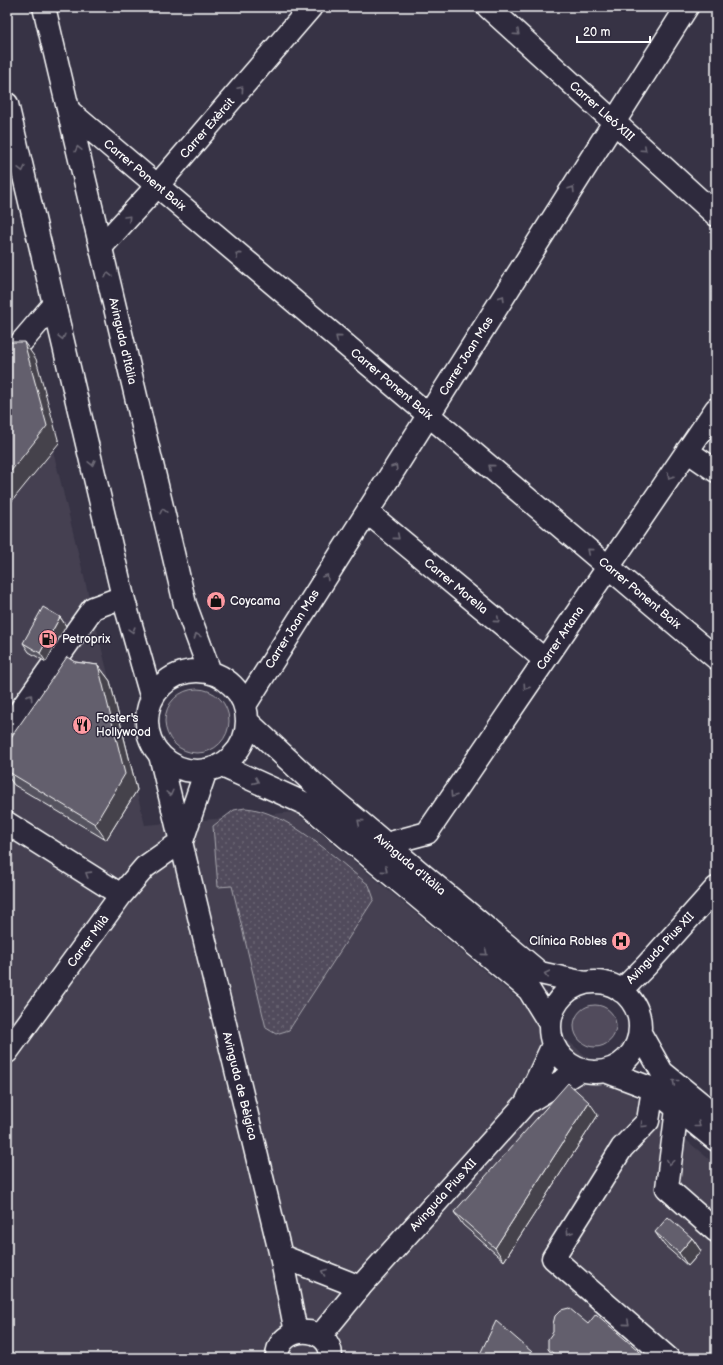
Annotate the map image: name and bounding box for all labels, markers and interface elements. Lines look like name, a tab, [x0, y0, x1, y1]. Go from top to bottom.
scale bar	[577, 18, 650, 44]
text: 20 m	[583, 25, 610, 40]
one-way arrow	[512, 29, 520, 36]
street label: Carrer Lleó XIII	[566, 78, 637, 145]
one-way arrow	[236, 86, 243, 93]
street label: Carrer Exèrcit	[177, 95, 238, 162]
street label: Carrer Ponent Baix	[100, 136, 189, 215]
one-way arrow	[74, 145, 82, 152]
one-way arrow	[639, 145, 647, 152]
one-way arrow	[18, 166, 26, 172]
one-way arrow	[567, 186, 574, 193]
one-way arrow	[123, 215, 130, 223]
one-way arrow	[236, 252, 243, 259]
one-way arrow	[104, 272, 113, 279]
one-way arrow	[498, 295, 505, 302]
street label: Avinguda d'Itàlia	[105, 296, 140, 386]
street label: Carrer Joan Mas	[436, 314, 497, 399]
one-way arrow	[57, 333, 65, 340]
one-way arrow	[335, 336, 342, 343]
street label: Carrer Ponent Baix	[347, 345, 436, 424]
one-way arrow	[87, 460, 95, 466]
one-way arrow	[391, 464, 398, 471]
one-way arrow	[488, 465, 495, 472]
one-way arrow	[667, 472, 675, 479]
one-way arrow	[159, 507, 168, 514]
one-way arrow	[392, 533, 400, 540]
one-way arrow	[587, 549, 595, 556]
street label: Carrer Ponent Baix	[595, 554, 684, 633]
street label: Carrer Morella	[421, 555, 491, 618]
one-way arrow	[321, 574, 329, 581]
street label: Carrer Joan Mas	[262, 587, 323, 672]
shop icon: Coycama	[205, 590, 227, 612]
place label: Coycama	[230, 594, 280, 609]
street label: Carrer Artana	[534, 603, 587, 673]
one-way arrow	[492, 616, 499, 623]
one-way arrow	[127, 627, 136, 634]
fuel station icon: Petroprix	[37, 628, 59, 650]
place label: Petroprix	[62, 632, 111, 647]
one-way arrow	[193, 632, 201, 639]
one-way arrow	[523, 683, 531, 690]
one-way arrow	[25, 694, 32, 701]
place label: Foster's Hollywood	[96, 711, 151, 740]
restaurant icon: Foster's Hollywood	[71, 714, 93, 736]
one-way arrow	[251, 776, 259, 784]
one-way arrow	[165, 790, 173, 796]
one-way arrow	[451, 790, 458, 797]
one-way arrow	[358, 820, 365, 827]
street label: Avinguda d'Itàlia	[371, 830, 449, 899]
one-way arrow	[380, 865, 388, 872]
one-way arrow	[86, 872, 93, 879]
street label: Avinguda Pius XII	[623, 909, 698, 987]
street label: Carrer Milà	[64, 912, 113, 970]
hospital icon: Clínica Robles	[610, 930, 632, 952]
place label: Clínica Robles	[529, 934, 607, 949]
one-way arrow	[480, 948, 488, 955]
one-way arrow	[544, 971, 551, 979]
street label: Avinguda de Bèlgica	[219, 1030, 260, 1142]
one-way arrow	[672, 1080, 680, 1087]
one-way arrow	[641, 1121, 648, 1128]
one-way arrow	[694, 1121, 701, 1128]
street label: Avinguda Pius XII	[407, 1156, 480, 1235]
one-way arrow	[666, 1158, 675, 1165]
one-way arrow	[567, 1228, 574, 1235]
one-way arrow	[320, 1269, 327, 1277]
one-way arrow	[623, 1318, 630, 1325]

